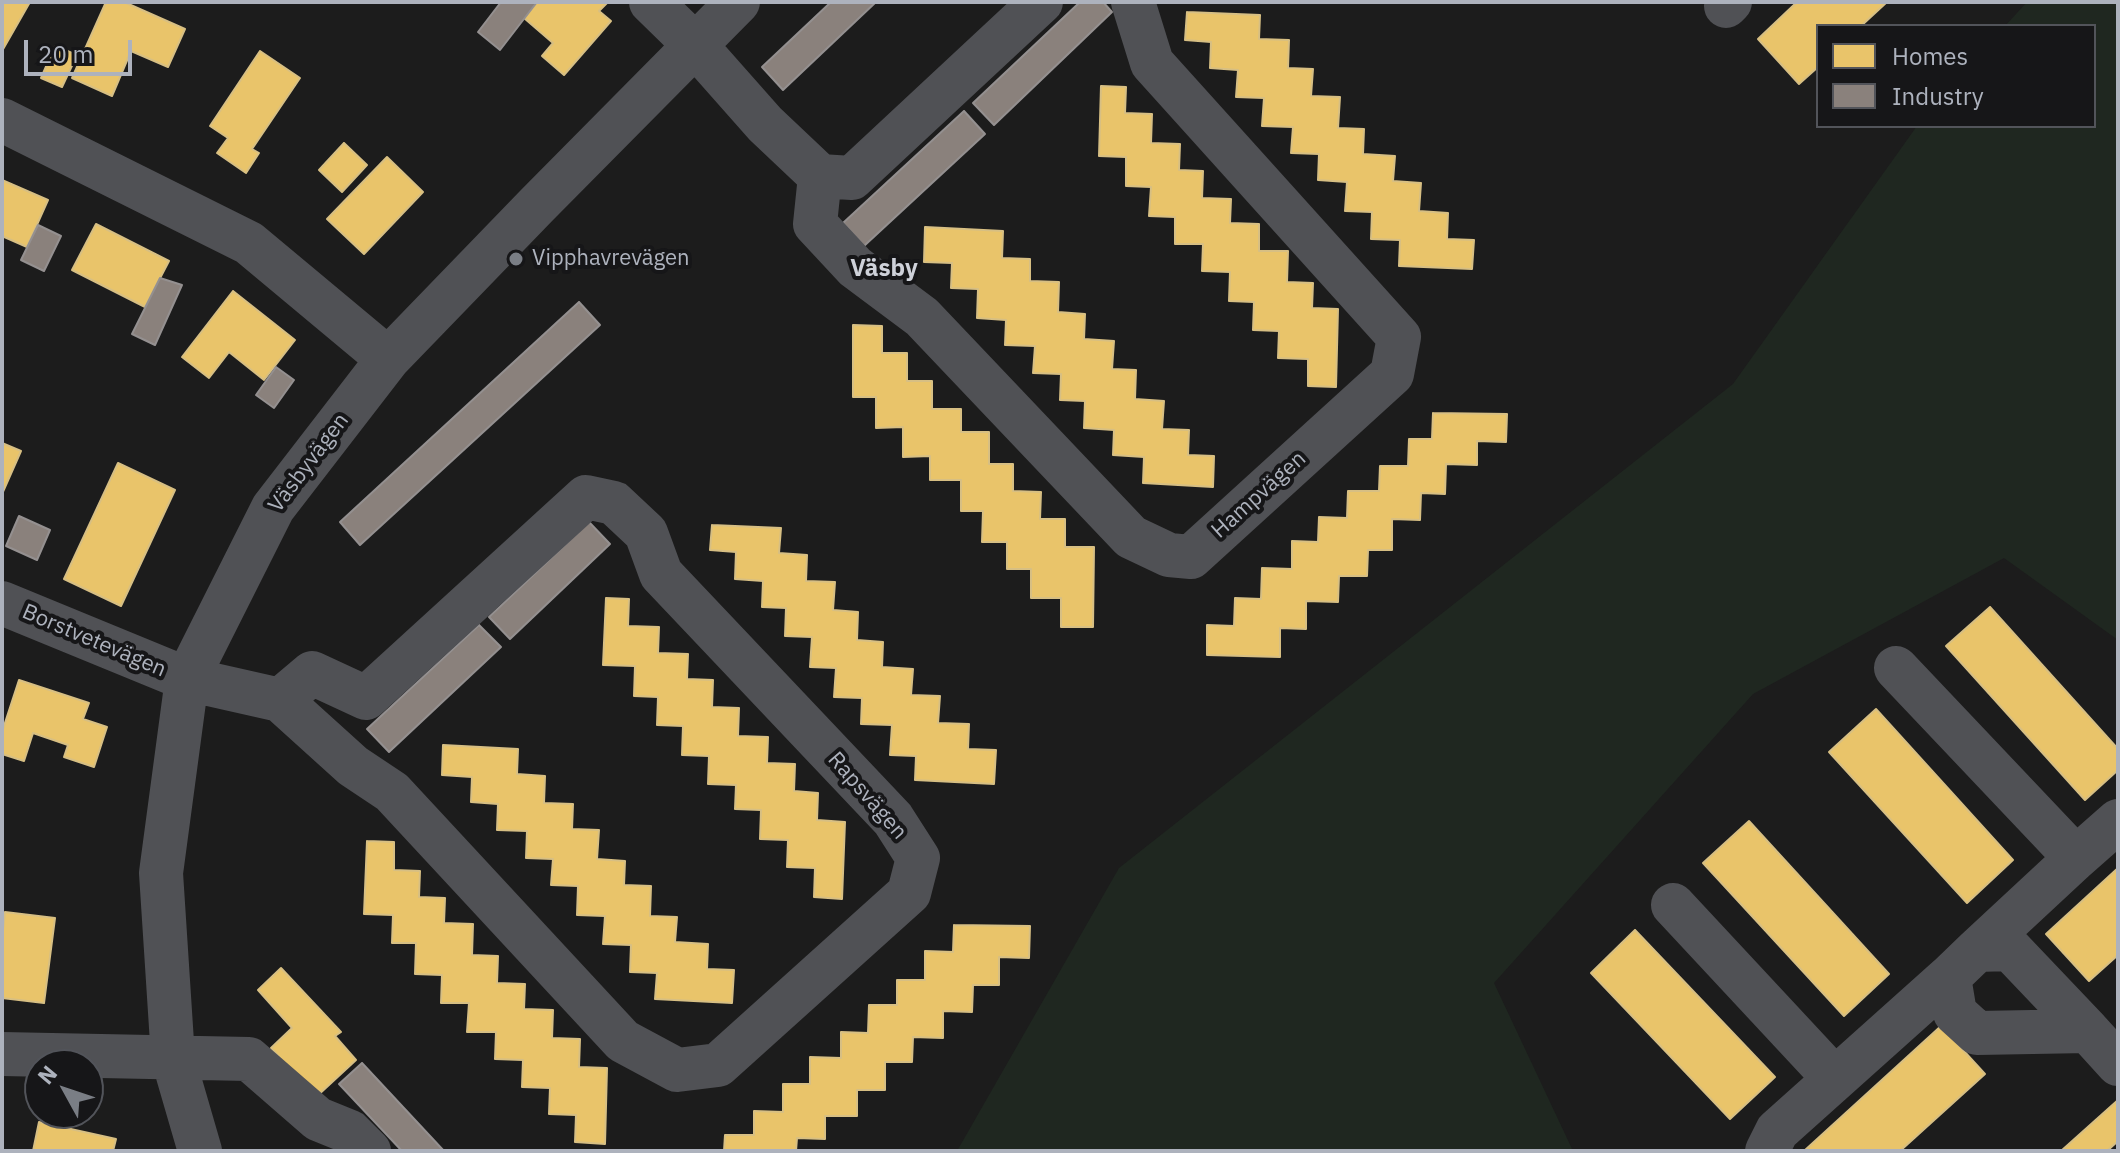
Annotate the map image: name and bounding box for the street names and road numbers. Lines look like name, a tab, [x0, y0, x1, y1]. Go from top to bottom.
street label: Väsbyvägen	[263, 408, 355, 518]
street label: Hampvägen	[1206, 446, 1312, 544]
street label: Borstvetevägen	[18, 599, 170, 683]
street label: Rapsvägen	[822, 747, 912, 845]

